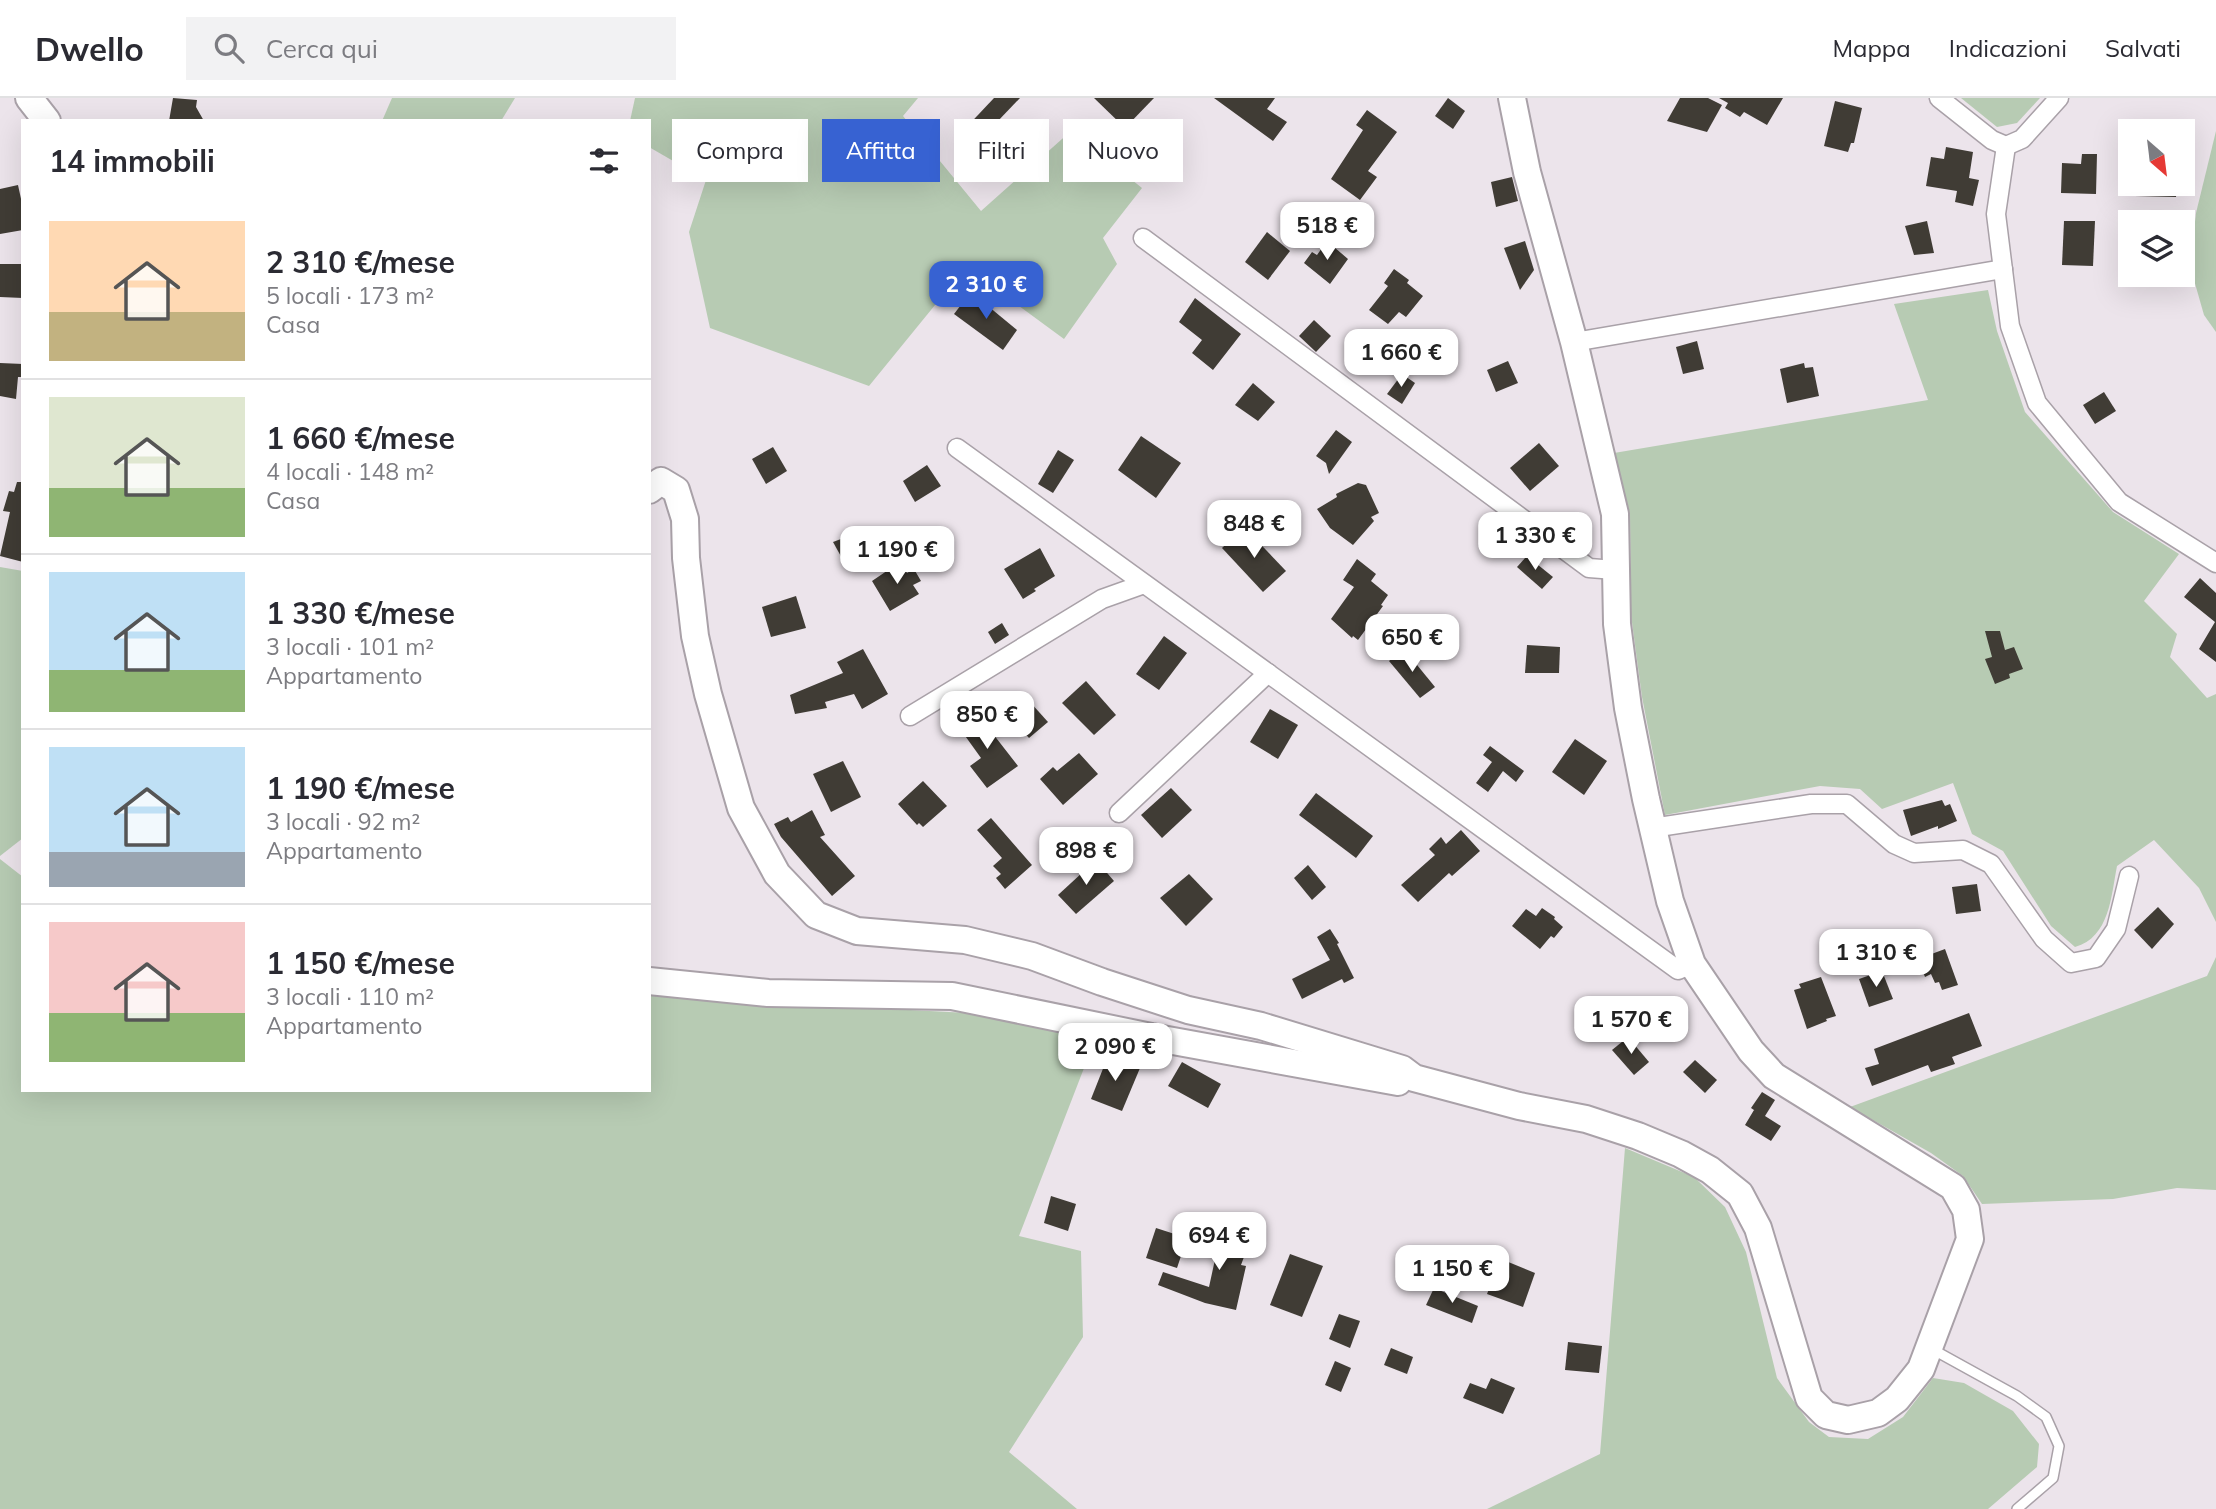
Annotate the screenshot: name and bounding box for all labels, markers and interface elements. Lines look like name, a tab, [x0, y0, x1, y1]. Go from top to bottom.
search box	[186, 17, 676, 80]
text: Dwello	[35, 28, 144, 69]
icon: search	[210, 29, 248, 67]
text: Cerca qui	[266, 32, 378, 65]
text: Mappa	[1832, 33, 1911, 63]
text: Indicazioni	[1949, 33, 2067, 63]
text: Salvati	[2105, 33, 2181, 63]
chip: Compra	[672, 119, 808, 182]
chip: Affitta	[822, 119, 940, 182]
chip: Filtri	[954, 119, 1049, 182]
chip: Nuovo	[1063, 119, 1183, 182]
north arrow	[2118, 119, 2194, 196]
map controls	[2118, 119, 2195, 287]
text: 14 immobili	[49, 142, 215, 180]
icon: filters	[585, 142, 623, 180]
pin: 518 €	[1278, 202, 1376, 262]
text: 518 €	[1296, 210, 1358, 239]
button: layers	[2118, 210, 2195, 287]
text: 2 310 €/mese	[266, 243, 455, 281]
icon: home	[105, 249, 189, 333]
pin: 2 310 €	[921, 262, 1051, 321]
text: 2 310 €	[945, 269, 1027, 298]
text: 5 locali · 173 m²	[266, 281, 434, 310]
text: Casa	[266, 310, 320, 339]
pin: 1 660 €	[1336, 330, 1466, 389]
text: 1 660 €	[1360, 337, 1442, 366]
text: 1 660 €/mese	[266, 419, 455, 457]
icon: home	[105, 425, 189, 509]
text: 4 locali · 148 m²	[266, 457, 434, 486]
text: Casa	[266, 486, 320, 515]
pin: 848 €	[1205, 500, 1303, 560]
text: 848 €	[1223, 508, 1285, 537]
pin: 1 330 €	[1470, 512, 1600, 572]
text: 1 330 €	[1494, 520, 1576, 549]
pin: 1 190 €	[832, 526, 962, 586]
text: 1 190 €	[856, 534, 938, 563]
text: 1 330 €/mese	[266, 594, 455, 632]
icon: home	[105, 600, 189, 684]
pin: 650 €	[1363, 614, 1461, 674]
text: 650 €	[1381, 622, 1443, 651]
text: 3 locali · 101 m²	[266, 632, 434, 661]
text: Appartamento	[266, 661, 422, 690]
pin: 850 €	[938, 692, 1036, 751]
text: 850 €	[956, 699, 1018, 728]
text: 1 190 €/mese	[266, 769, 455, 807]
icon: home	[105, 775, 189, 859]
text: 3 locali · 92 m²	[266, 807, 420, 836]
pin: 898 €	[1037, 828, 1135, 887]
text: 898 €	[1055, 835, 1117, 864]
text: Appartamento	[266, 836, 422, 865]
pin: 1 310 €	[1811, 930, 1941, 989]
text: 1 310 €	[1835, 937, 1917, 966]
text: 1 150 €/mese	[266, 944, 455, 982]
icon: home	[105, 950, 189, 1034]
text: 3 locali · 110 m²	[266, 982, 434, 1011]
pin: 1 570 €	[1566, 996, 1696, 1056]
text: 1 570 €	[1590, 1004, 1672, 1033]
text: Appartamento	[266, 1011, 422, 1040]
pin: 2 090 €	[1050, 1024, 1180, 1083]
text: 2 090 €	[1074, 1031, 1156, 1060]
pin: 694 €	[1170, 1212, 1268, 1272]
text: 694 €	[1188, 1220, 1250, 1249]
pin: 1 150 €	[1387, 1246, 1517, 1305]
text: 1 150 €	[1411, 1253, 1493, 1282]

